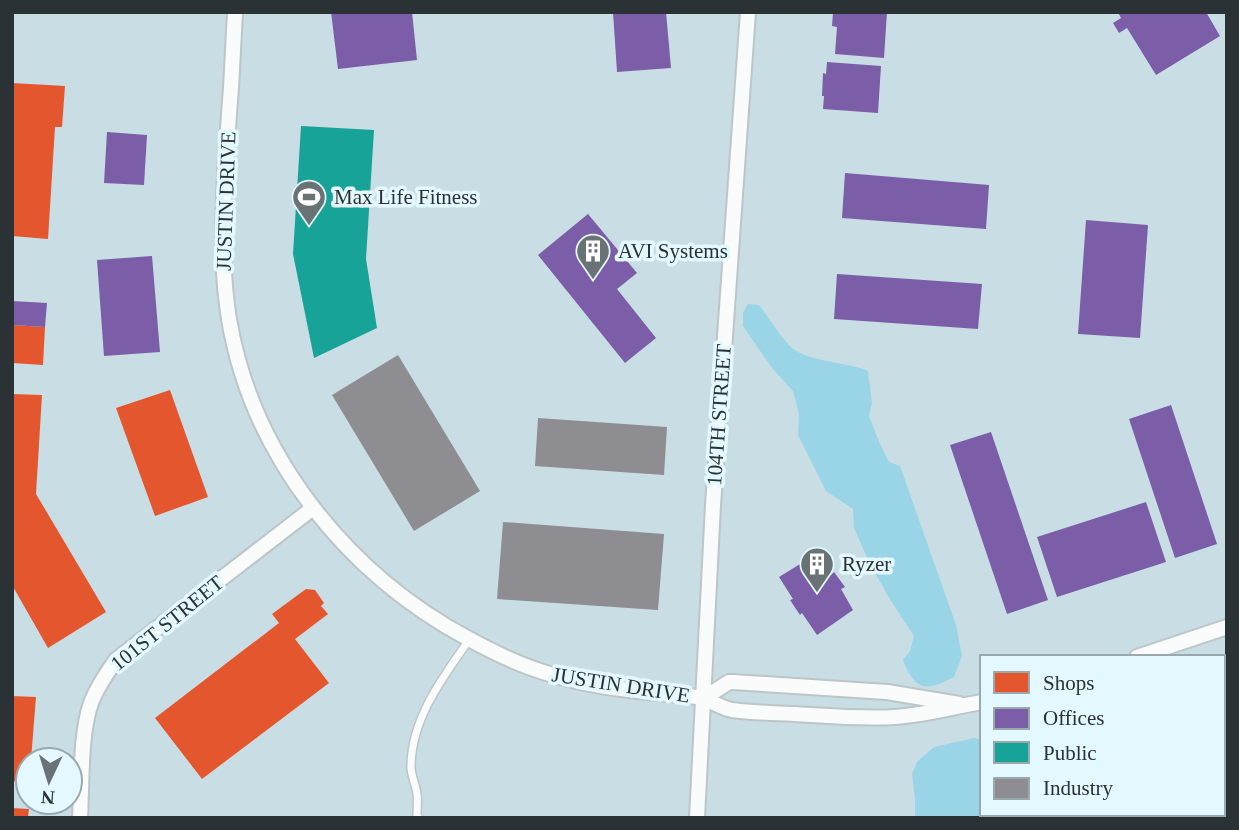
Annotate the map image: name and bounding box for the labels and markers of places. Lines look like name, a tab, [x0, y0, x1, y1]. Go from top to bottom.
sports icon: Max Life Fitness	[290, 178, 328, 227]
place label: Max Life Fitness	[334, 185, 477, 209]
building icon: AVI Systems	[574, 232, 612, 281]
place label: AVI Systems	[618, 239, 728, 263]
building icon: Ryzer	[798, 545, 836, 594]
place label: Ryzer	[842, 552, 891, 576]

